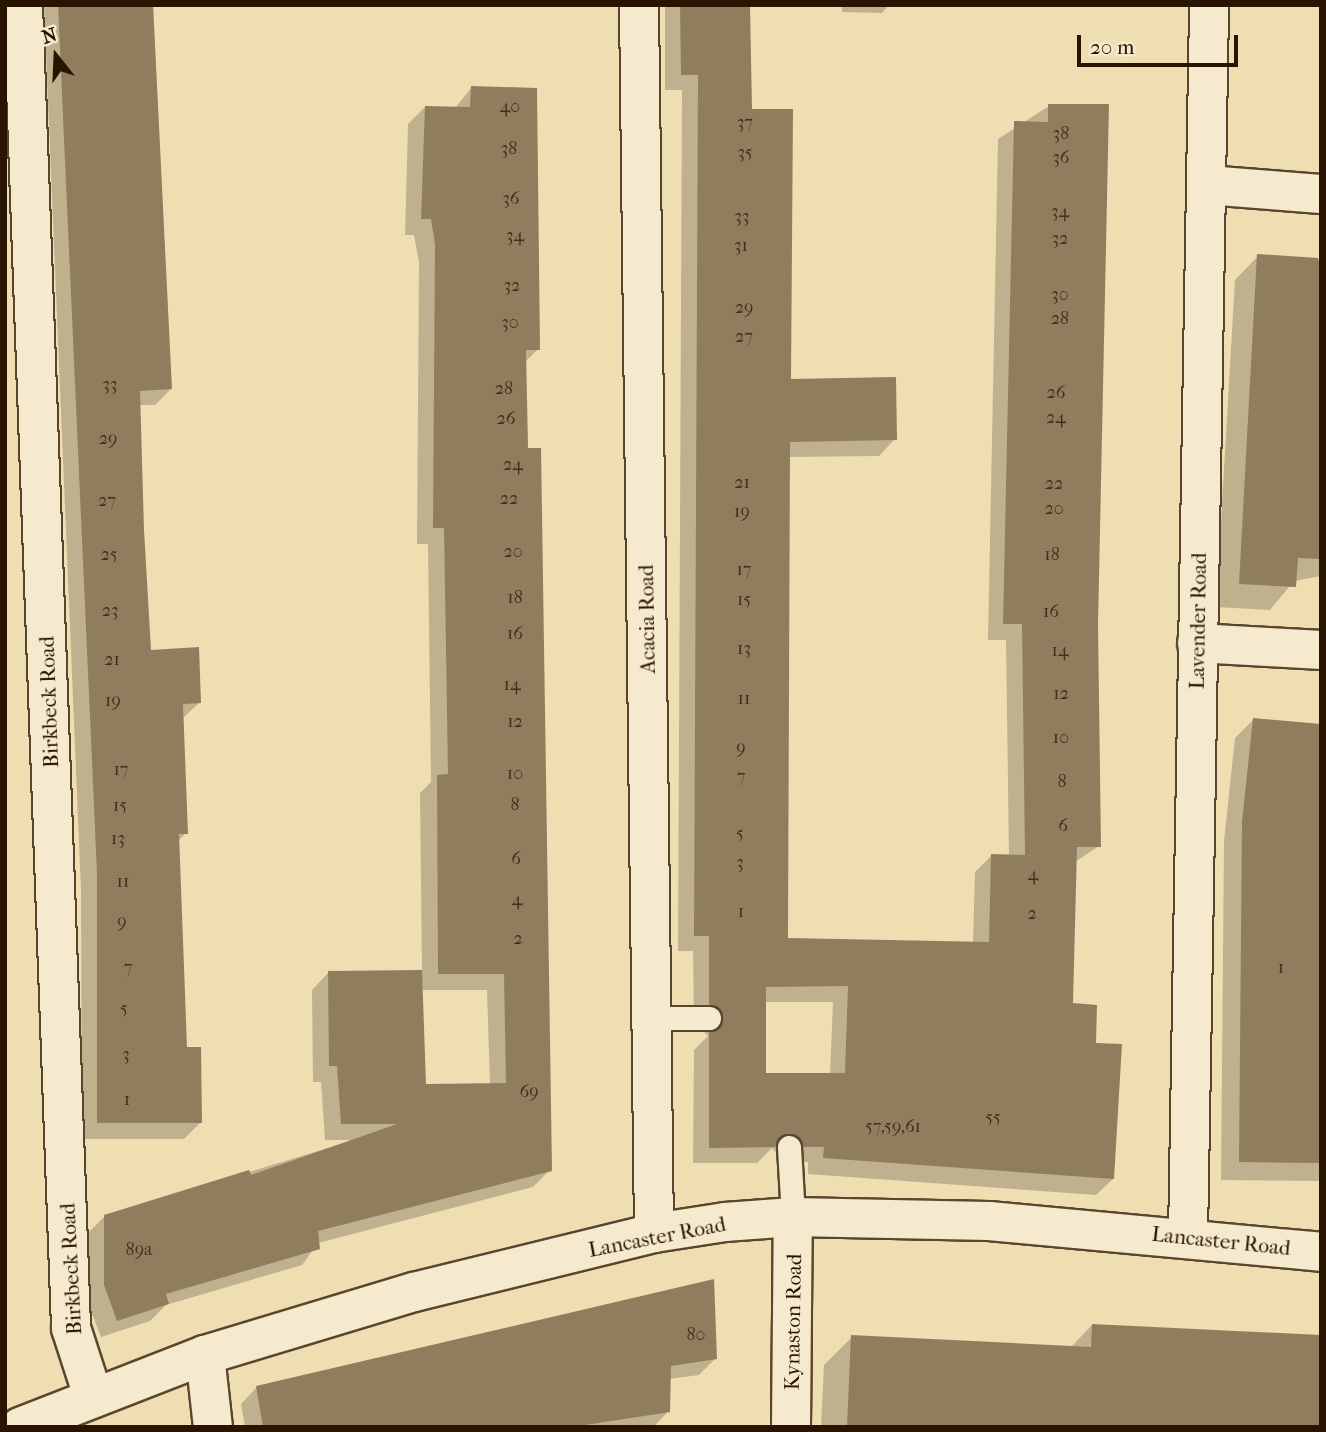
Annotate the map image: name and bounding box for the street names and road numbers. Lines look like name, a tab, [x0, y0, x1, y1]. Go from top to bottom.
street label: Lavender Road	[1184, 552, 1212, 690]
street label: Acacia Road	[633, 564, 661, 674]
street label: Birkbeck Road	[34, 636, 64, 768]
street label: Birkbeck Road	[55, 1202, 87, 1336]
street label: Lancaster Road	[586, 1211, 728, 1263]
street label: Lancaster Road	[1150, 1221, 1292, 1261]
street label: Kynaston Road	[779, 1253, 807, 1391]

